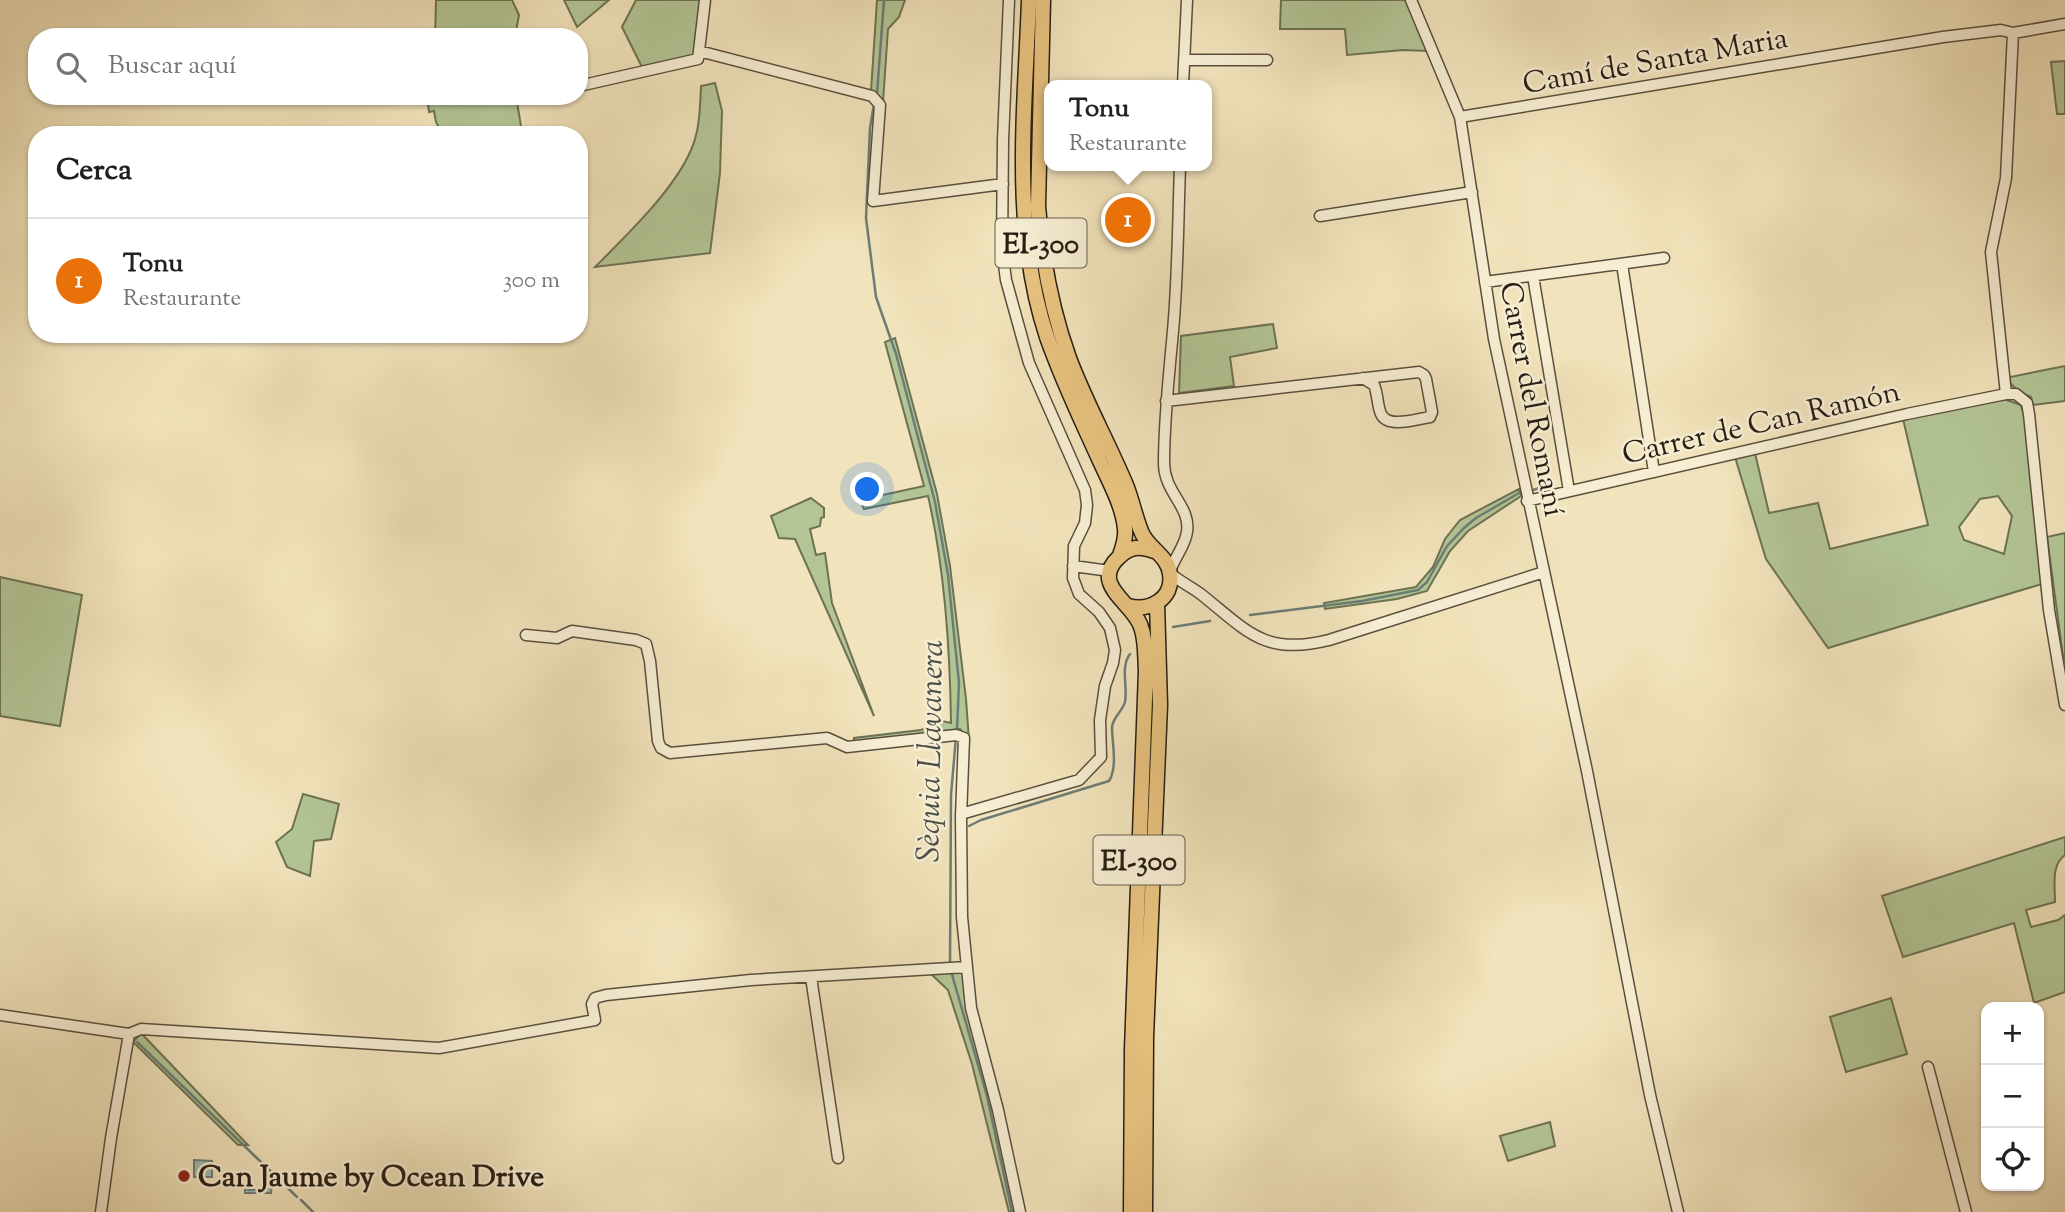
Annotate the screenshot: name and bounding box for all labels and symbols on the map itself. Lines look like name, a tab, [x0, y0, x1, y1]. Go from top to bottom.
street label: Camí de Santa Maria	[1519, 18, 1792, 107]
pin: 1	[1105, 194, 1151, 246]
road number: EI-300	[996, 218, 1086, 268]
street label: Carrer del Romaní	[1487, 278, 1574, 521]
street label: Carrer de Can Ramón	[1618, 371, 1905, 477]
your location	[850, 472, 884, 506]
water label: Sèquia Llavanera	[907, 640, 957, 862]
road number: EI-300	[1094, 836, 1184, 884]
place label: Can Jaume by Ocean Drive	[198, 1157, 544, 1200]
marker: Can Jaume by Ocean Drive	[176, 1168, 192, 1184]

